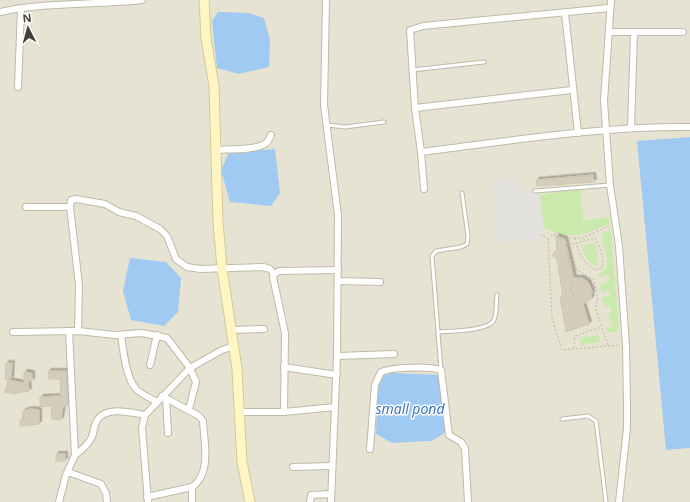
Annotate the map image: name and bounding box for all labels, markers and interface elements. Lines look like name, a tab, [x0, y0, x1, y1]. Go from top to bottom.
north arrow	[8, 8, 48, 48]
text: N	[22, 10, 32, 25]
water label: small pond	[376, 399, 445, 418]

